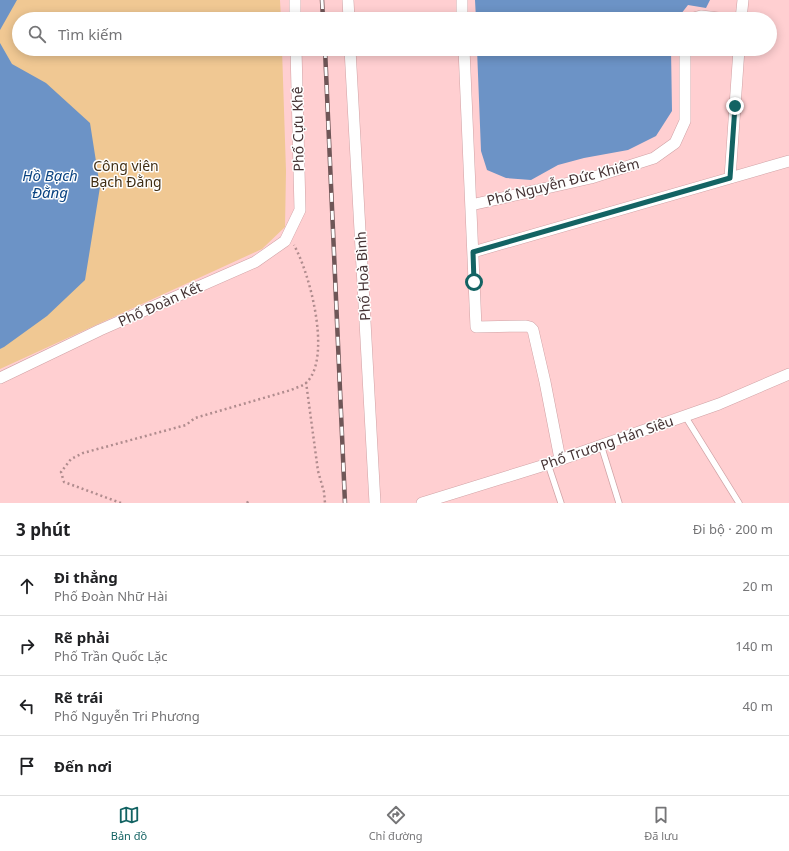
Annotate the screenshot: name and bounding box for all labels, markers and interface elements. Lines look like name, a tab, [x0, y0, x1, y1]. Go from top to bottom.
search box	[12, 12, 777, 56]
icon: search	[26, 23, 48, 45]
text: Tìm kiếm	[58, 24, 123, 44]
street label: Phố Cựu Khê	[287, 86, 308, 172]
route end	[726, 97, 744, 115]
street label: Phố Nguyễn Đức Khiêm	[485, 153, 641, 210]
park label: Công viên Bạch Đằng	[90, 156, 162, 191]
water label: Hồ Bạch Đằng	[22, 165, 78, 202]
street label: Phố Hoà Bình	[351, 231, 374, 321]
route start	[465, 273, 483, 291]
street label: Phố Đoàn Kết	[115, 277, 205, 330]
street label: Phố Trương Hán Siêu	[538, 411, 676, 474]
text: 3 phút	[16, 518, 70, 541]
text: Đi bộ · 200 m	[693, 520, 773, 538]
text: Đi thẳng	[54, 567, 118, 587]
icon: ahead	[16, 575, 38, 597]
text: 20 m	[743, 577, 773, 595]
text: Phố Đoàn Nhữ Hài	[54, 587, 168, 605]
text: Rẽ phải	[54, 627, 109, 647]
icon: right	[16, 635, 38, 657]
text: 140 m	[735, 637, 773, 655]
text: Phố Trần Quốc Lặc	[54, 647, 168, 665]
text: Rẽ trái	[54, 687, 103, 707]
icon: left	[16, 695, 38, 717]
text: 40 m	[743, 697, 773, 715]
text: Phố Nguyễn Tri Phương	[54, 707, 200, 725]
icon: arrive	[16, 755, 38, 777]
text: Đến nơi	[54, 756, 112, 776]
tab: Bản đồ	[111, 804, 147, 843]
tab: Chỉ đường	[369, 804, 423, 843]
tab: Đã lưu	[644, 804, 678, 843]

